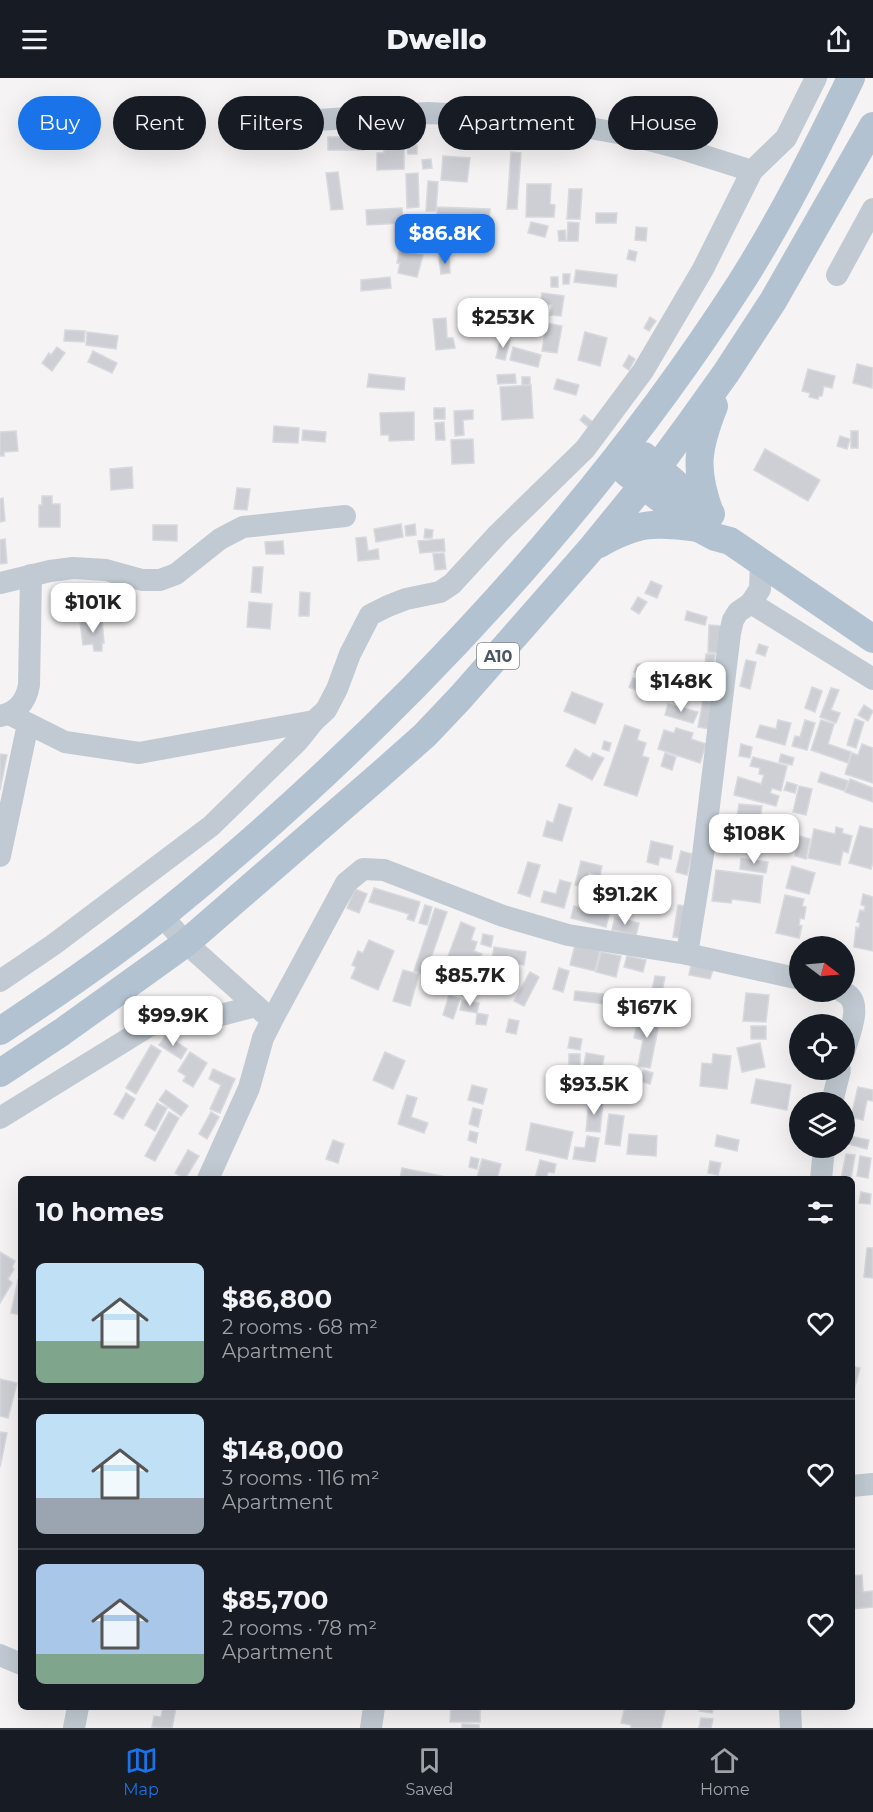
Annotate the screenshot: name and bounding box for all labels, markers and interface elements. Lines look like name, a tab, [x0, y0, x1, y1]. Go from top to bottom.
icon: menu	[18, 23, 51, 56]
text: Dwello	[387, 23, 486, 56]
icon: share	[822, 23, 855, 56]
chip: Buy	[18, 96, 101, 150]
chip: Rent	[113, 96, 206, 150]
chip: Filters	[218, 96, 324, 150]
chip: New	[336, 96, 426, 150]
chip: Apartment	[438, 96, 596, 150]
chip: House	[608, 96, 718, 150]
pin: $86.8K	[396, 214, 494, 265]
text: $86.8K	[409, 221, 481, 245]
pin: $253K	[461, 298, 545, 349]
text: $253K	[472, 305, 535, 329]
pin: $101K	[51, 583, 135, 634]
text: $101K	[65, 590, 121, 614]
road number: A10	[477, 643, 519, 669]
pin: $148K	[639, 662, 723, 713]
text: $148K	[650, 669, 712, 693]
pin: $108K	[712, 814, 796, 865]
text: $108K	[723, 821, 785, 845]
pin: $91.2K	[576, 875, 674, 926]
text: $91.2K	[592, 882, 658, 906]
north arrow	[789, 936, 855, 1002]
map controls	[789, 936, 855, 1158]
pin: $85.7K	[421, 956, 519, 1007]
text: $85.7K	[435, 963, 505, 987]
pin: $167K	[605, 988, 689, 1039]
text: $167K	[617, 995, 677, 1019]
pin: $99.9K	[124, 996, 222, 1047]
text: $99.9K	[138, 1003, 208, 1027]
button: locate	[789, 1014, 855, 1080]
pin: $93.5K	[545, 1065, 643, 1116]
text: $93.5K	[560, 1072, 628, 1096]
button: layers	[789, 1092, 855, 1158]
text: 10 homes	[36, 1196, 164, 1228]
icon: filters	[804, 1196, 837, 1229]
text: $86,800	[222, 1283, 332, 1315]
icon: home	[84, 1287, 156, 1359]
icon: heart	[804, 1307, 837, 1340]
text: 2 rooms · 68 m²	[222, 1315, 378, 1339]
text: Apartment	[222, 1339, 333, 1363]
text: $148,000	[222, 1434, 344, 1466]
icon: home	[84, 1438, 156, 1510]
icon: heart	[804, 1458, 837, 1491]
text: 3 rooms · 116 m²	[222, 1466, 380, 1490]
text: Apartment	[222, 1490, 333, 1514]
text: $85,700	[222, 1584, 329, 1616]
icon: home	[84, 1588, 156, 1660]
icon: heart	[804, 1608, 837, 1641]
text: 2 rooms · 78 m²	[222, 1616, 377, 1640]
text: Apartment	[222, 1640, 333, 1664]
tab: Map	[123, 1744, 159, 1799]
tab: Saved	[405, 1744, 453, 1799]
tab: Home	[700, 1744, 750, 1799]

